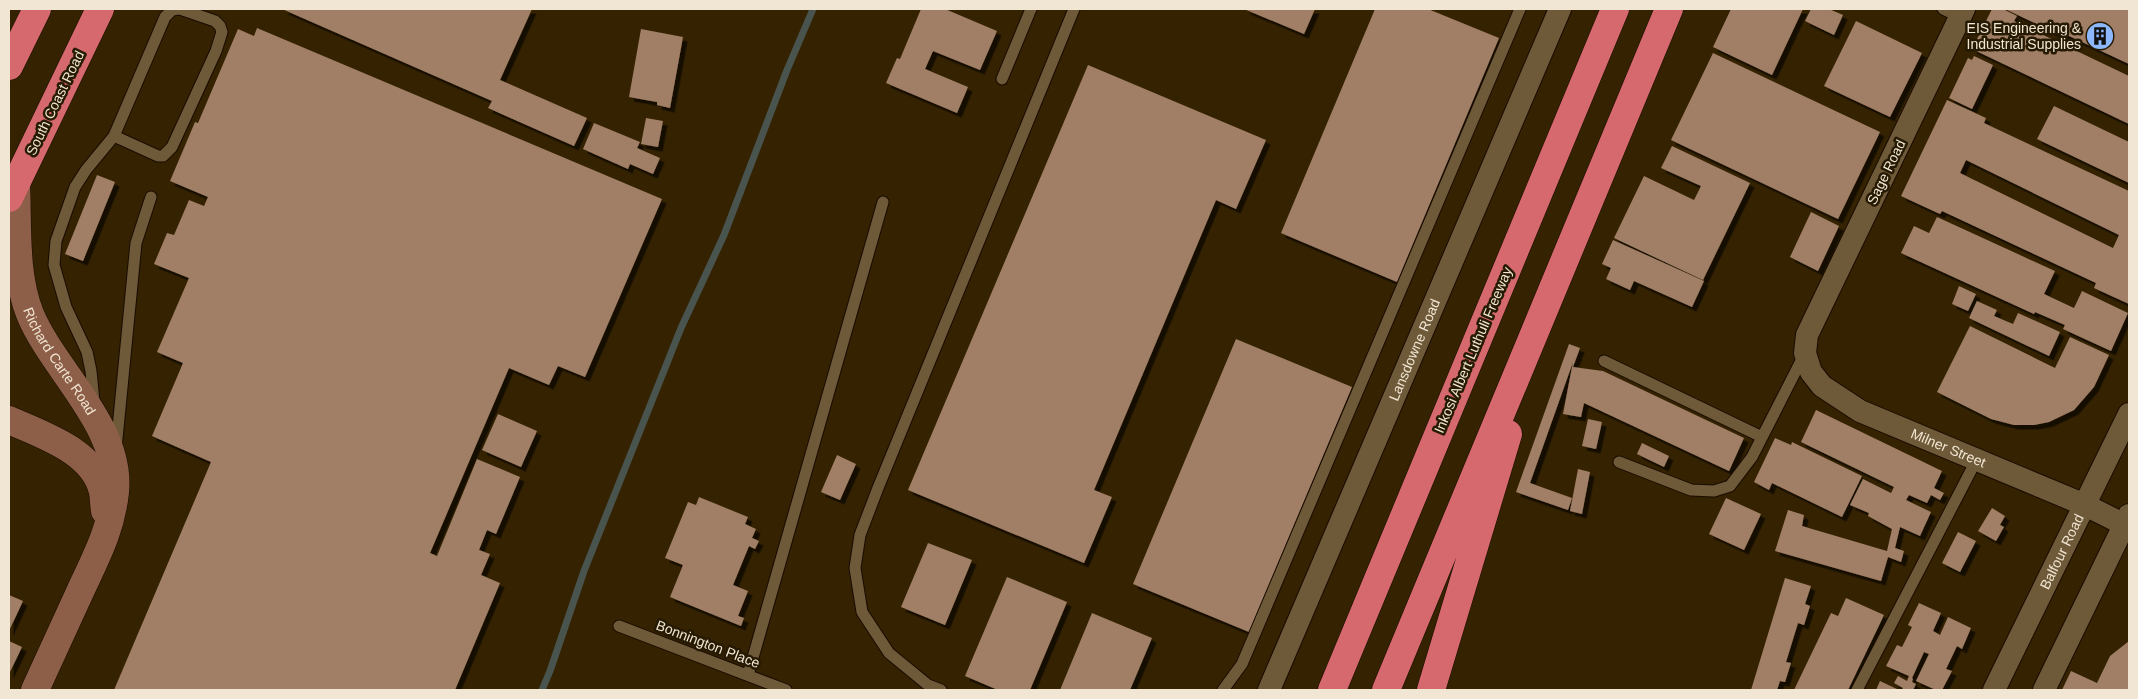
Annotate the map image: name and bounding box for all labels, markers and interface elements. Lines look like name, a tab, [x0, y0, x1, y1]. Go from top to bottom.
place label: EIS Engineering & Industrial Supplies	[1967, 20, 2082, 52]
building icon: EIS Engineering & Industrial Supplies	[2085, 21, 2115, 51]
street label: South Coast Road	[23, 48, 87, 158]
street label: Sage Road	[1863, 137, 1909, 207]
street label: Inkosi Albert Luthuli Freeway	[1431, 264, 1515, 436]
street label: Lansdowne Road	[1386, 296, 1443, 403]
street label: Richard Carte Road	[20, 305, 99, 418]
street label: Milner Street	[1909, 425, 1988, 471]
street label: Balfour Road	[2037, 511, 2087, 592]
street label: Bonnington Place	[654, 617, 762, 671]

